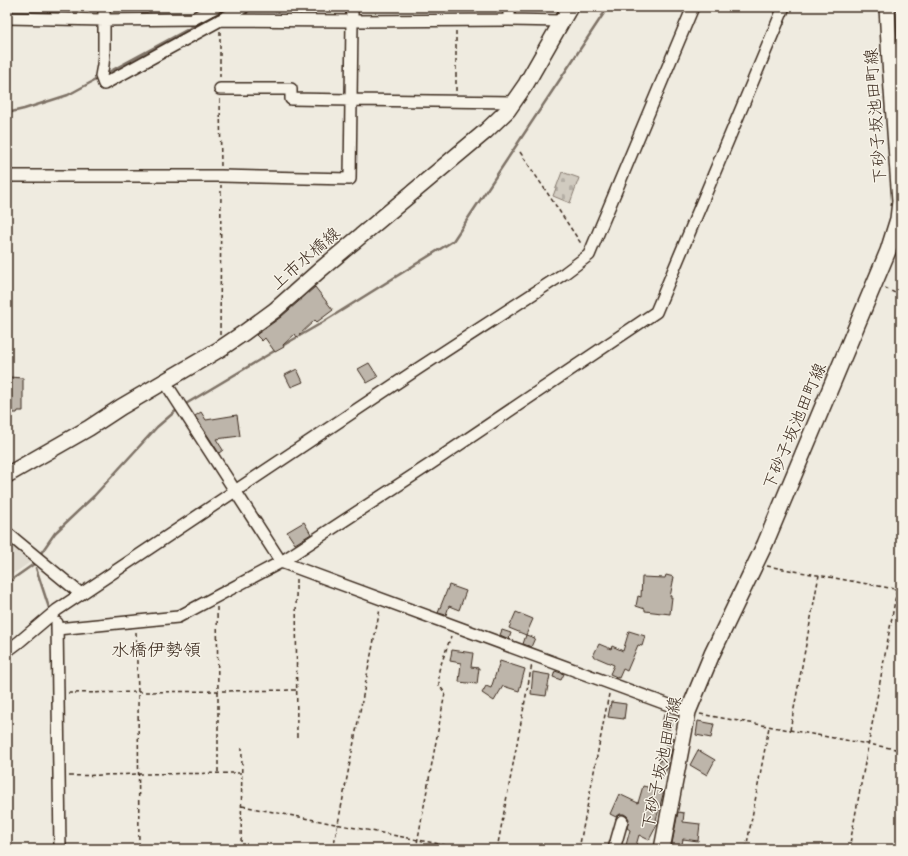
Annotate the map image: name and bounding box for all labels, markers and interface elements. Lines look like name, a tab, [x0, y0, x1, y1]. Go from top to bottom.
street label: 下砂子坂池田町線	[859, 47, 894, 185]
street label: 上市水橋線	[266, 222, 346, 296]
street label: 下砂子坂池田町線	[757, 359, 833, 494]
district label: 水橋伊勢領	[111, 639, 201, 665]
street label: 下砂子坂池田町線	[636, 694, 689, 832]

